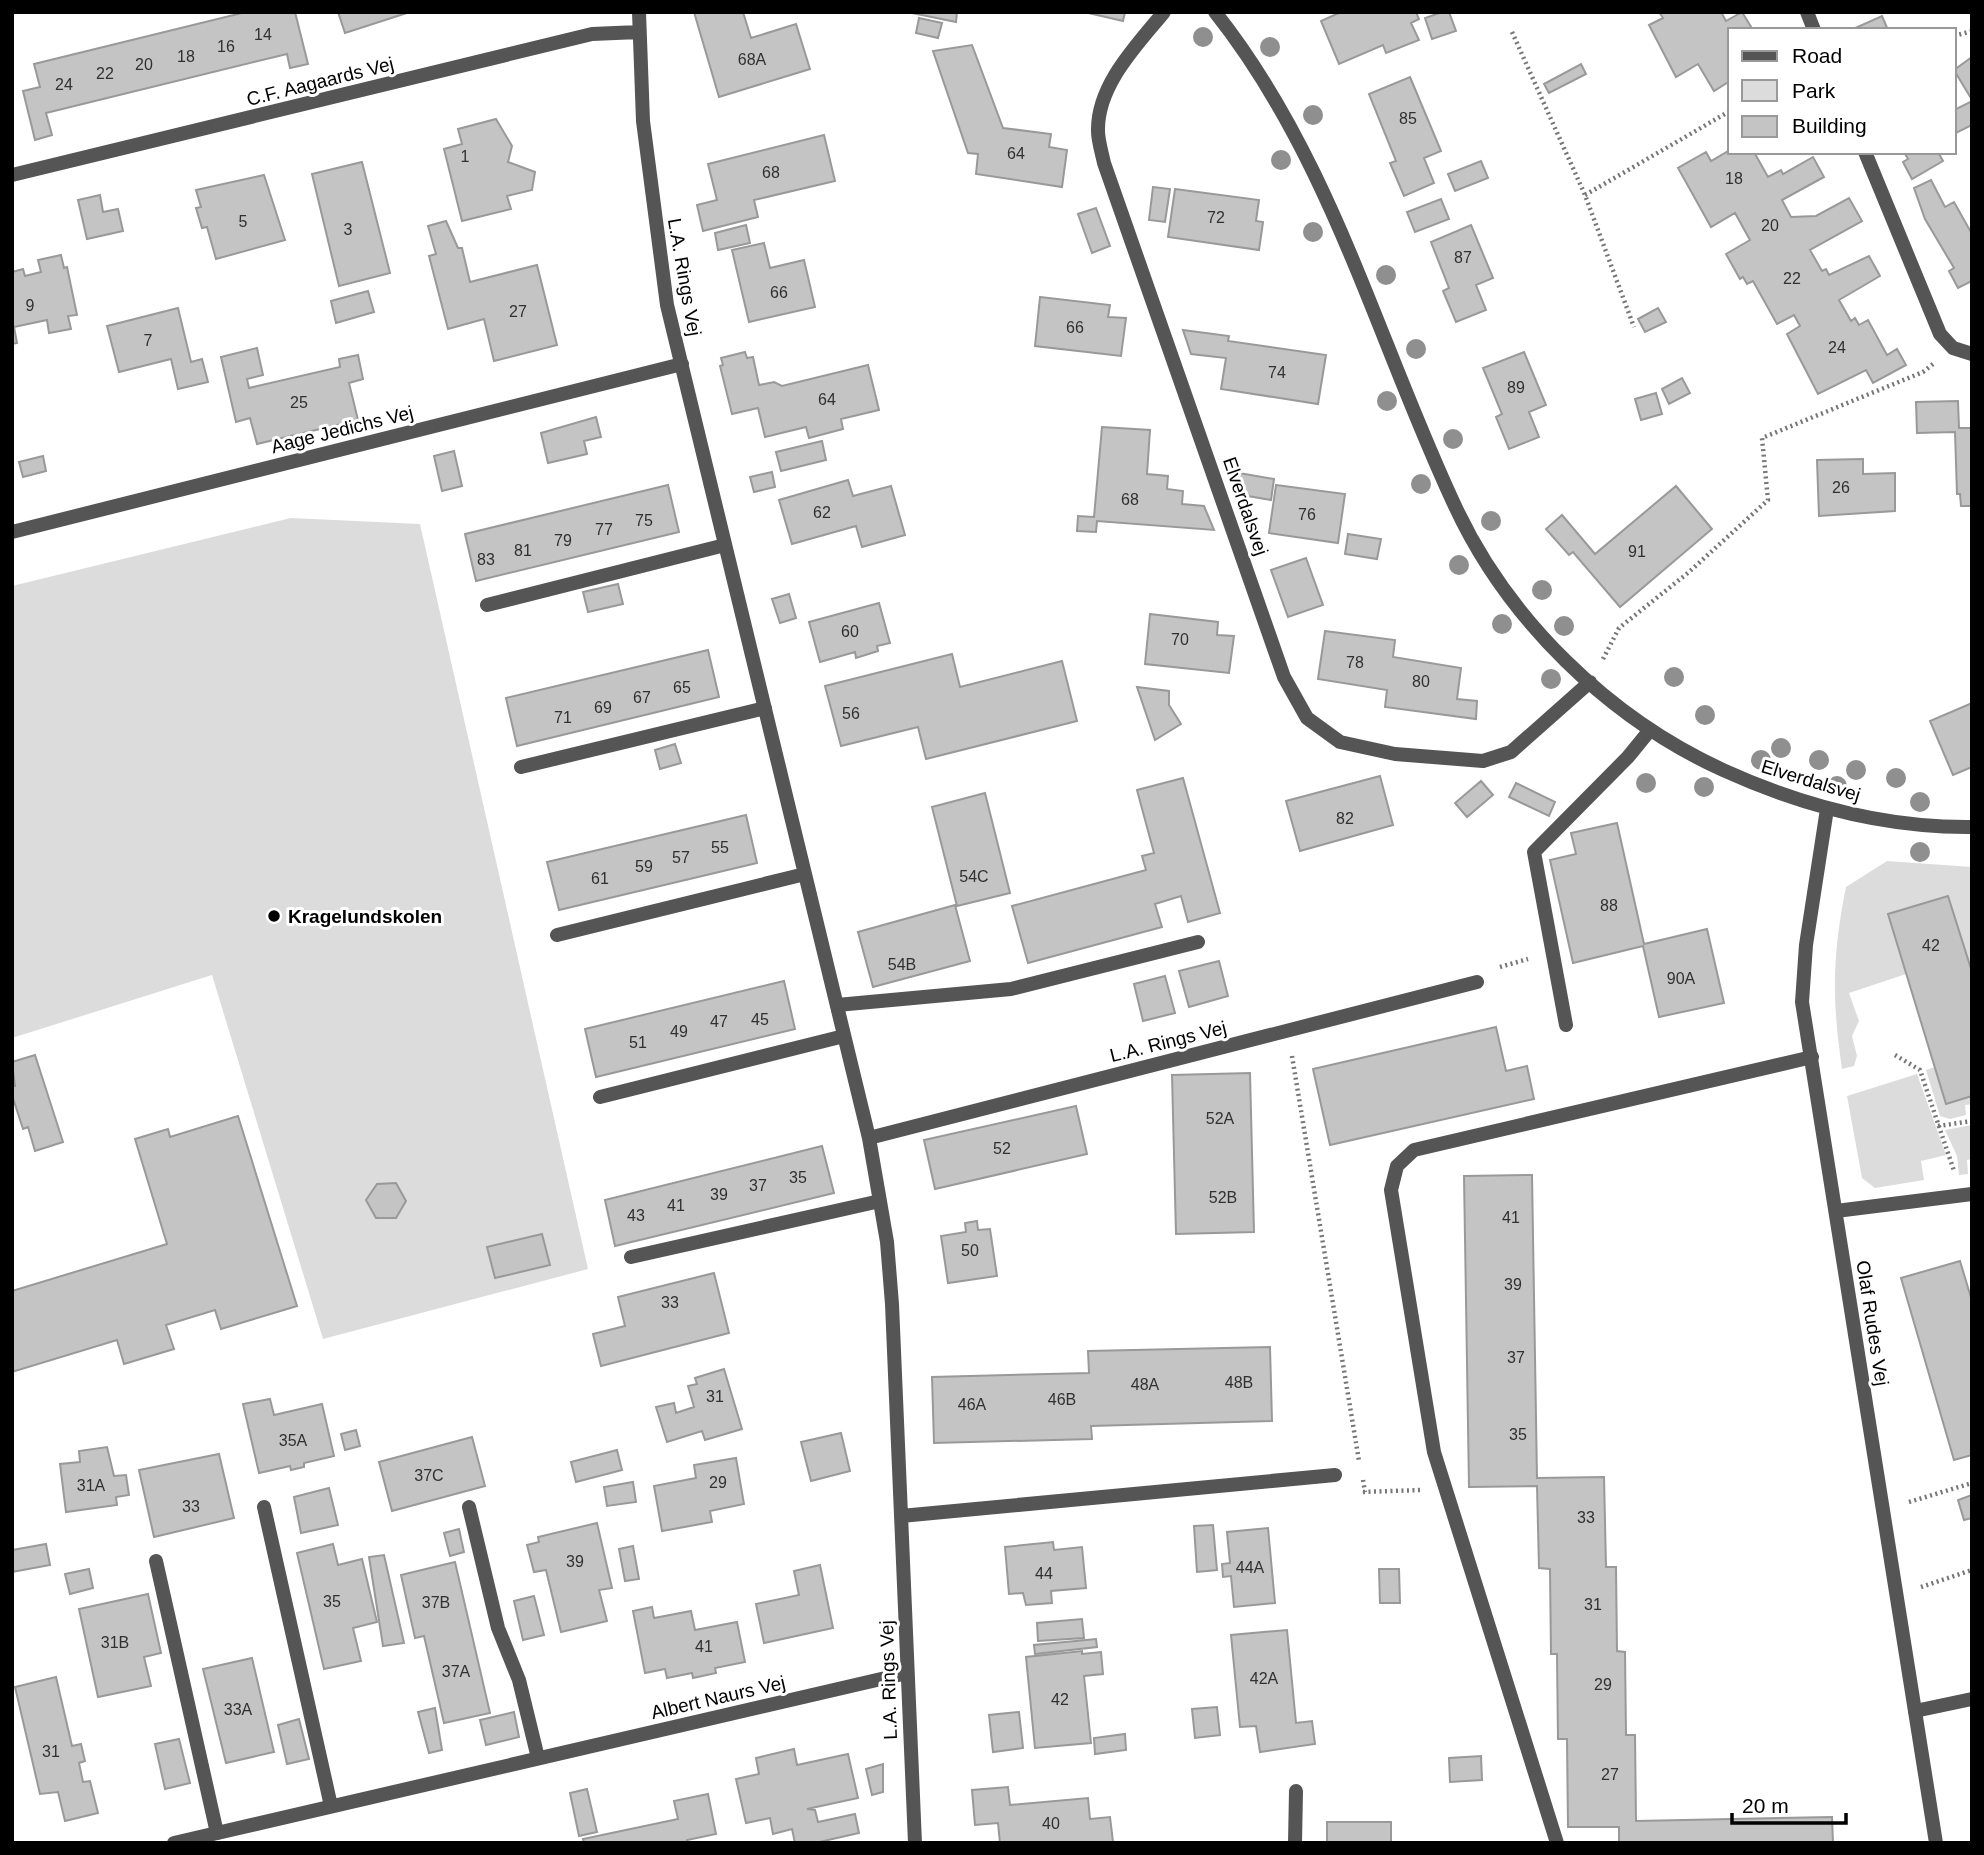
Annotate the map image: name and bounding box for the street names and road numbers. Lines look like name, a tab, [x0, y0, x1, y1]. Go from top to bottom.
street label: C.F. Aagaards Vej	[244, 53, 396, 110]
street label: L.A. Rings Vej	[664, 216, 705, 338]
street label: Aage Jedichs Vej	[269, 402, 415, 457]
street label: Elverdalsvej	[1219, 454, 1272, 558]
street label: Elverdalsvej	[1759, 755, 1863, 805]
street label: L.A. Rings Vej	[1108, 1017, 1229, 1066]
street label: Olaf Rudes Vej	[1852, 1259, 1893, 1387]
street label: L.A. Rings Vej	[876, 1620, 901, 1740]
street label: Albert Naurs Vej	[649, 1672, 787, 1723]

